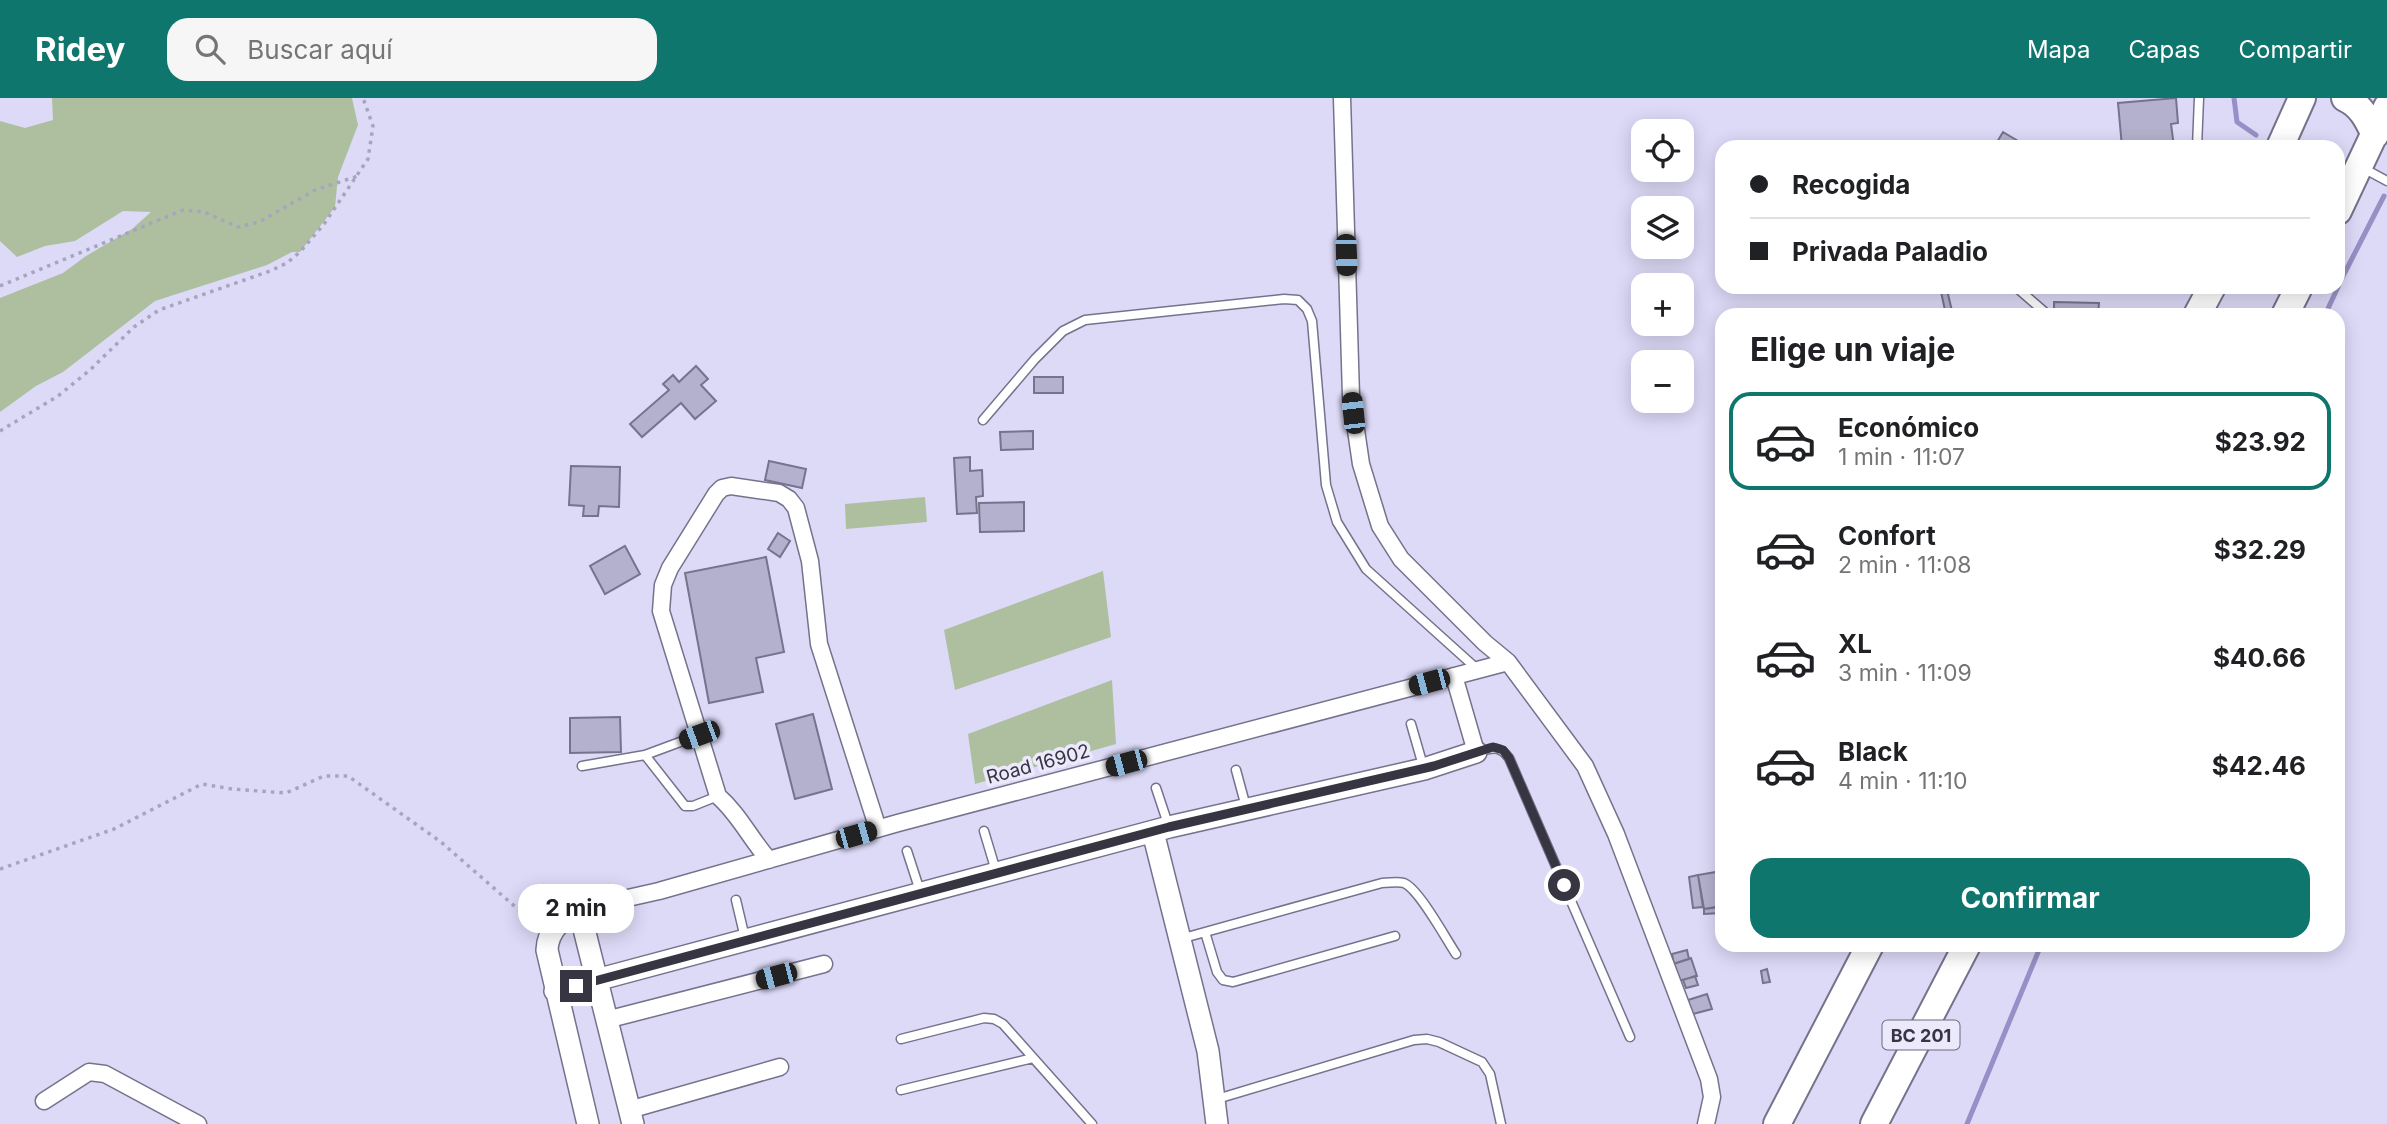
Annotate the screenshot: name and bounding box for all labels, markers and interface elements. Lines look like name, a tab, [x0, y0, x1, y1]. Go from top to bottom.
search box	[167, 18, 657, 81]
text: Ridey	[35, 29, 125, 69]
icon: search	[191, 30, 229, 68]
text: Buscar aquí	[247, 34, 392, 65]
text: Mapa	[2027, 35, 2090, 64]
text: Capas	[2128, 35, 2201, 64]
text: Compartir	[2239, 35, 2352, 64]
map controls	[1631, 119, 1694, 413]
button: locate	[1631, 119, 1694, 182]
text: Recogida	[1792, 169, 1910, 200]
button: layers	[1631, 196, 1694, 259]
car	[1335, 234, 1358, 276]
text: Privada Paladio	[1792, 236, 1988, 267]
button: +	[1631, 273, 1694, 336]
text: Elige un viaje	[1750, 330, 1955, 369]
button: −	[1631, 350, 1694, 413]
car	[1341, 391, 1366, 435]
icon: car	[1754, 410, 1817, 473]
text: Económico	[1838, 412, 1979, 443]
text: $23.92	[2215, 426, 2306, 457]
text: 1 min · 11:07	[1838, 443, 1965, 471]
icon: car	[1754, 518, 1817, 581]
text: Confort	[1838, 520, 1936, 551]
text: $32.29	[2214, 534, 2306, 565]
text: 2 min · 11:08	[1838, 551, 1971, 579]
icon: car	[1754, 626, 1817, 689]
text: XL	[1838, 628, 1872, 659]
text: $40.66	[2213, 642, 2306, 673]
text: 3 min · 11:09	[1838, 659, 1972, 687]
car	[1406, 666, 1453, 698]
car	[676, 718, 723, 752]
icon: car	[1754, 734, 1817, 797]
text: Black	[1838, 736, 1908, 767]
street label: Road 16902	[984, 739, 1092, 789]
car	[1103, 747, 1150, 779]
text: $42.46	[2212, 750, 2306, 781]
text: 4 min · 11:10	[1838, 767, 1967, 795]
car	[833, 819, 880, 851]
button: Confirmar	[1750, 858, 2310, 938]
route start	[1548, 869, 1580, 901]
callout: 2 min	[518, 884, 634, 934]
text: 2 min	[545, 894, 607, 922]
car	[753, 960, 800, 992]
route end	[560, 970, 592, 1002]
road number: BC 201	[1882, 1020, 1960, 1050]

